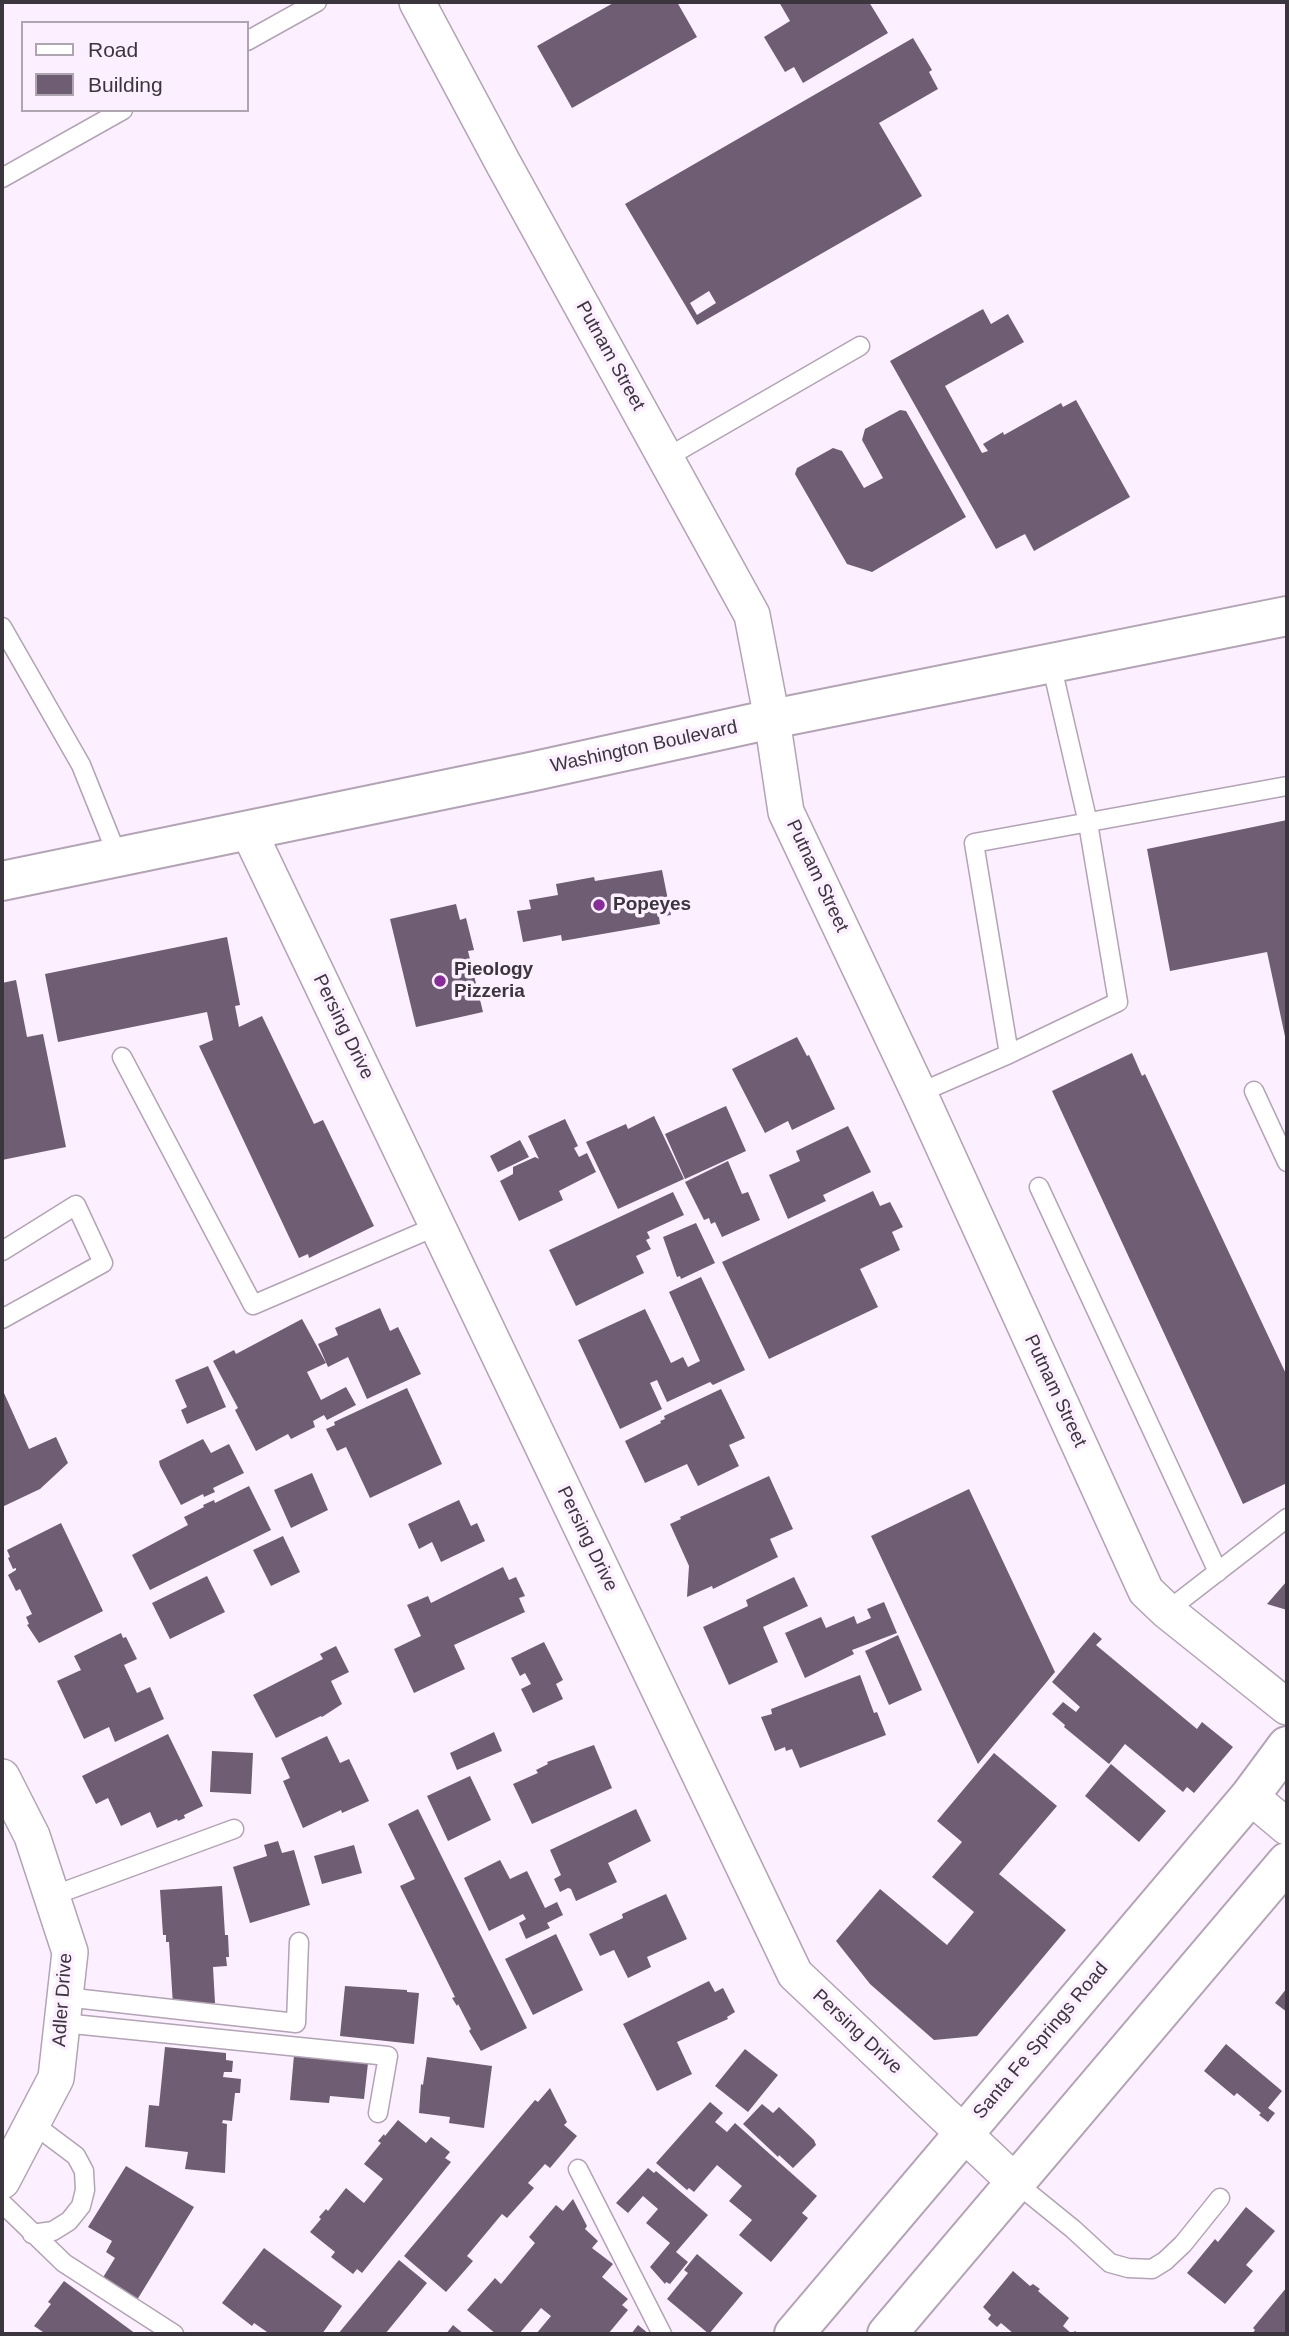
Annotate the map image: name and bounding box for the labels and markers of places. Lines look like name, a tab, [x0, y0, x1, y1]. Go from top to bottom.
place label: Popeyes	[613, 894, 691, 916]
marker: Popeyes	[591, 897, 607, 913]
place label: Pieology Pizzeria	[454, 959, 533, 1003]
marker: Pieology Pizzeria	[432, 973, 448, 989]

